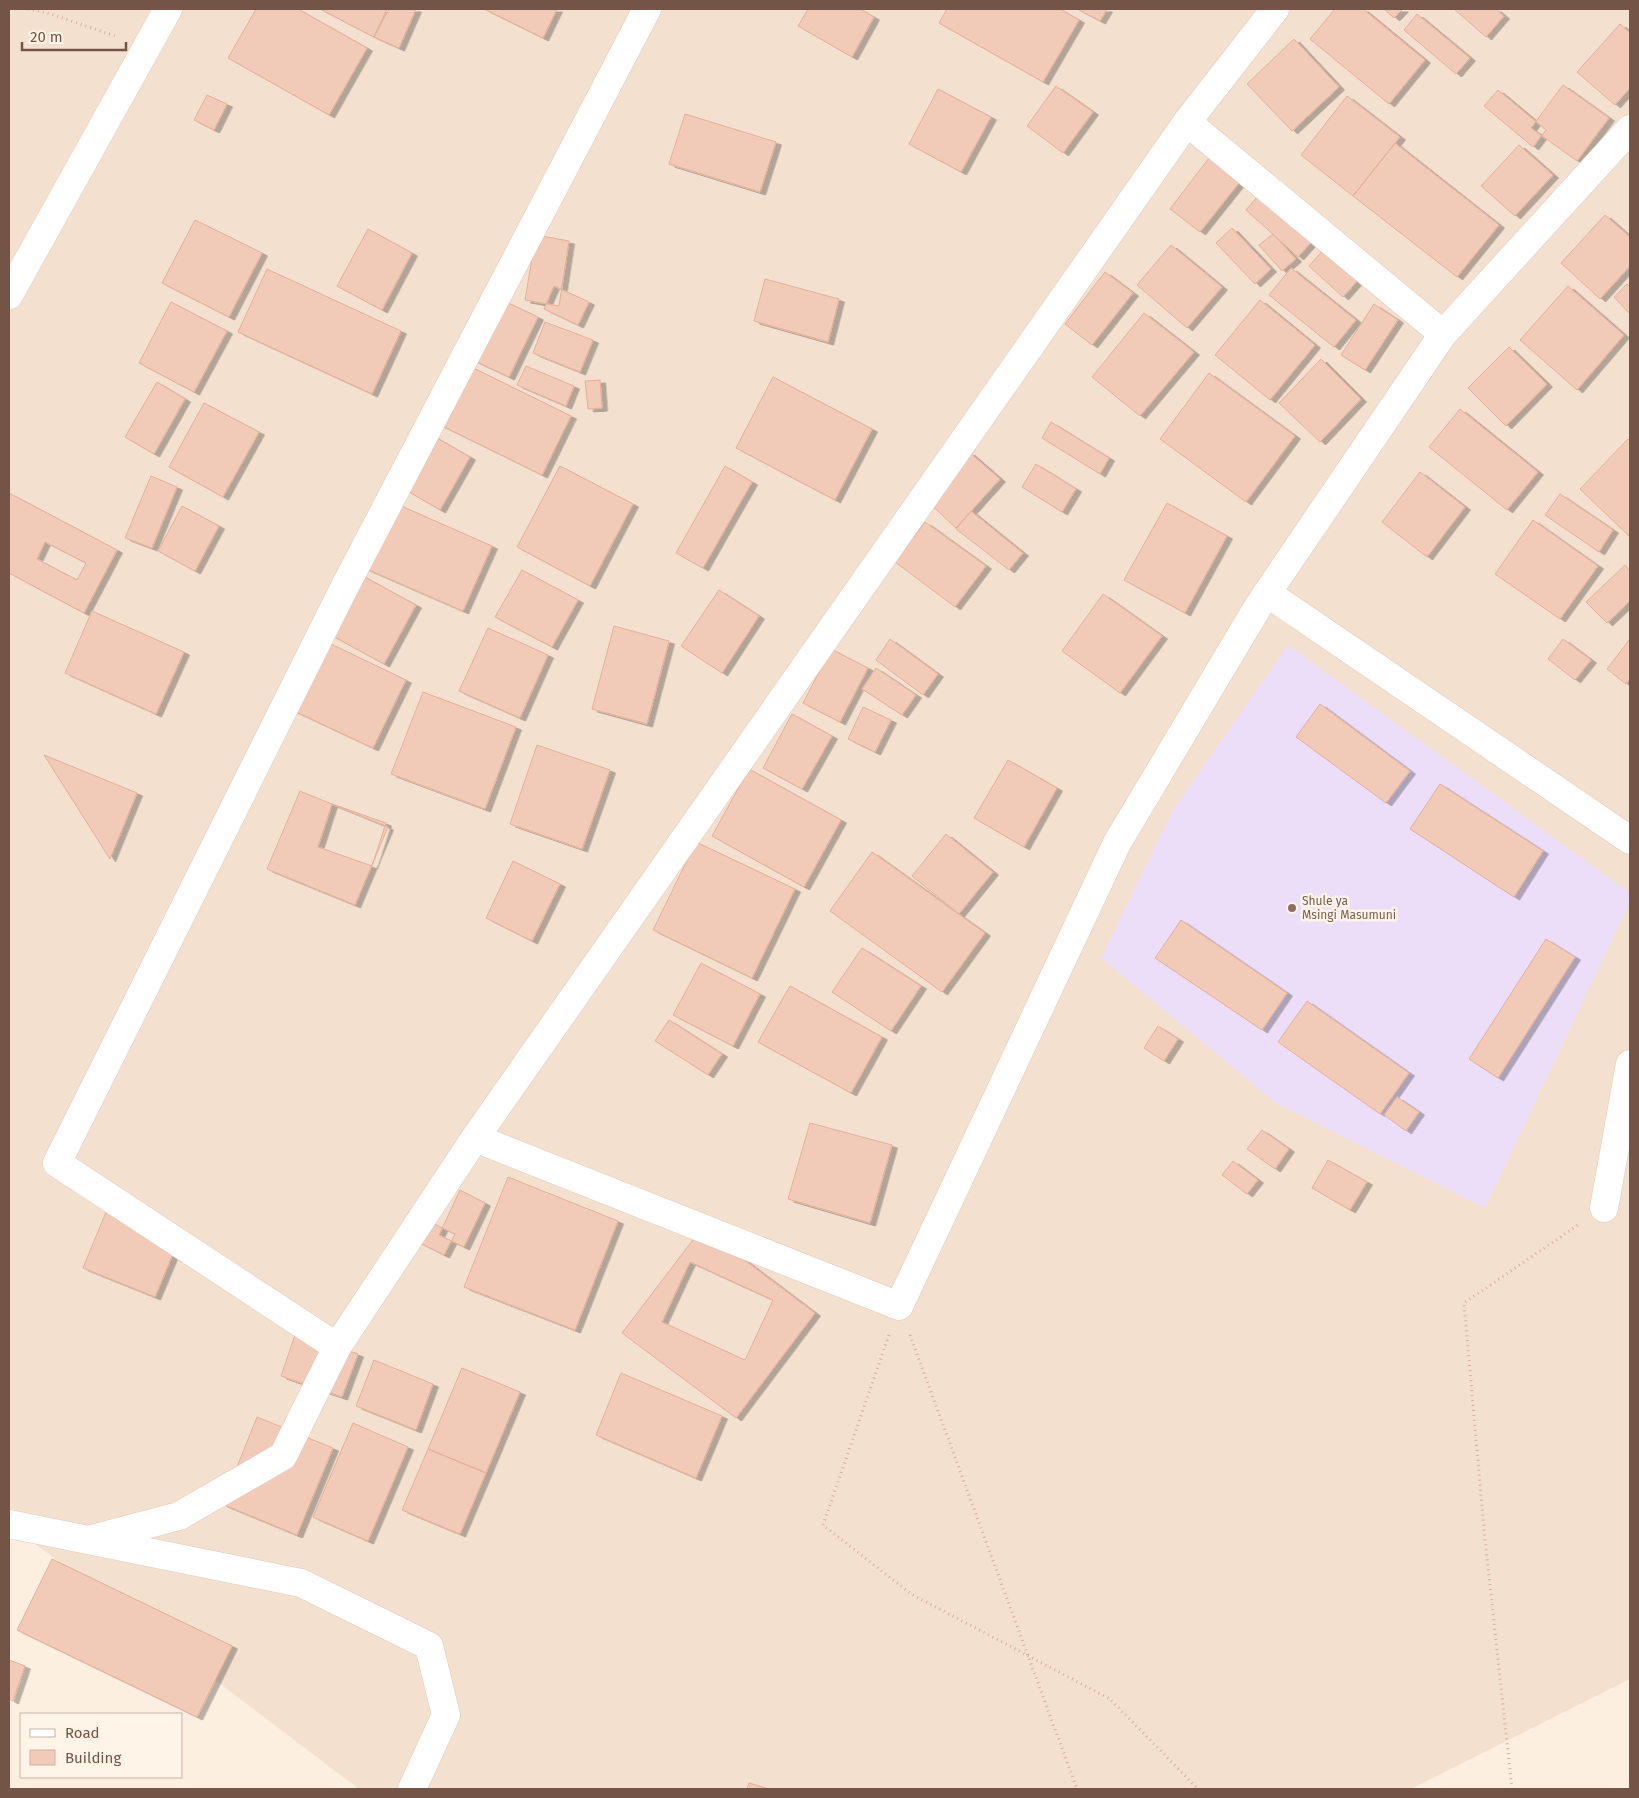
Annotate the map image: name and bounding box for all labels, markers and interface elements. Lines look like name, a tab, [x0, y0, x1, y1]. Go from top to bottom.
scale bar	[22, 20, 126, 52]
text: 20 m	[30, 28, 63, 46]
place label: Shule ya Msingi Masumuni	[1302, 894, 1396, 922]
marker: Shule ya Msingi Masumuni	[1286, 902, 1298, 914]
legend	[20, 1713, 182, 1778]
text: Road	[65, 1724, 100, 1742]
text: Building	[65, 1749, 121, 1767]

